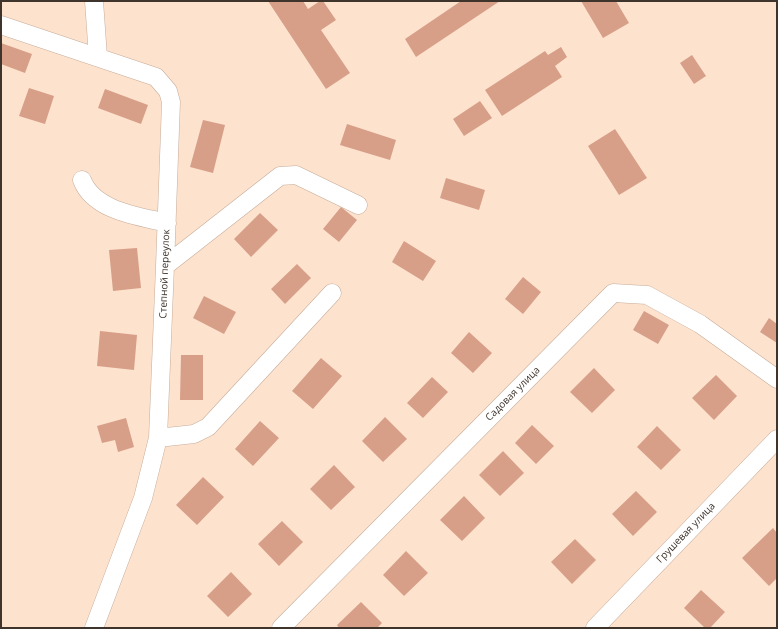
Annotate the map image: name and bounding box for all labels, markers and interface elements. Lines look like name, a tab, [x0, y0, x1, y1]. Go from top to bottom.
street label: Степной переулок	[157, 229, 173, 319]
street label: Садовая улица	[483, 364, 543, 424]
street label: Грушевая улица	[654, 500, 718, 566]

